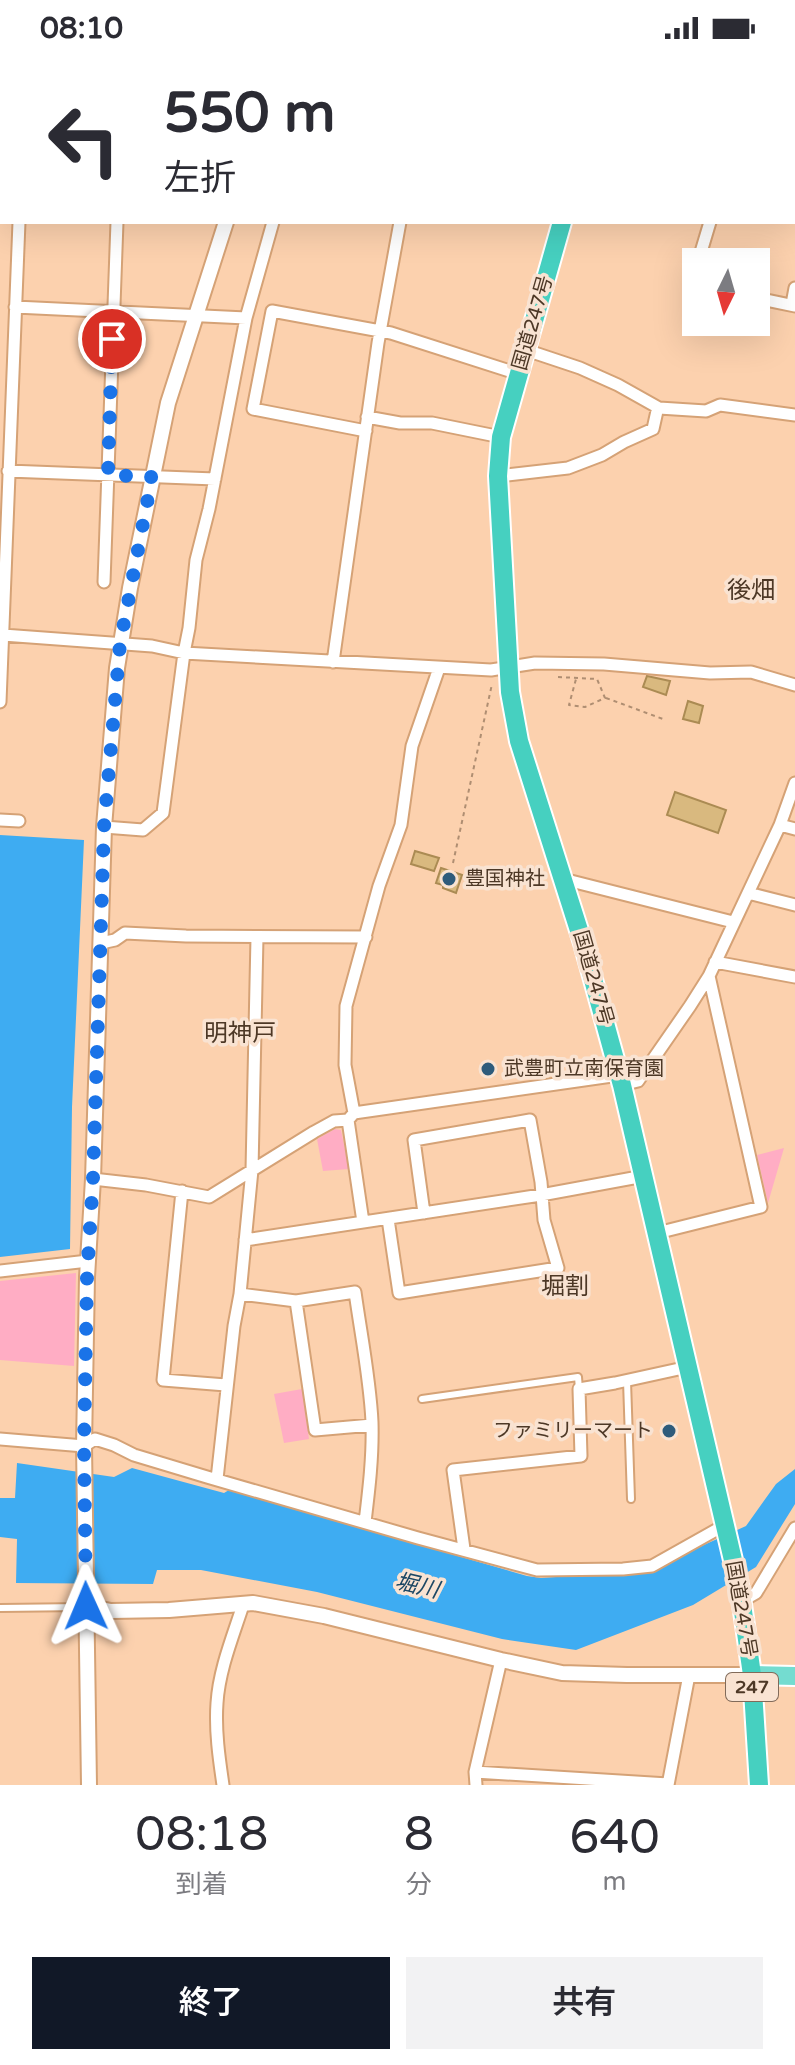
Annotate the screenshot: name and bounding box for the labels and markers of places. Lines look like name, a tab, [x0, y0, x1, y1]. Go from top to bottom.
pin	[78, 305, 146, 373]
place label: 豊国神社	[465, 867, 545, 891]
marker: 豊国神社	[440, 870, 458, 888]
place label: 武豊町立南保育園	[504, 1057, 664, 1081]
marker: 武豊町立南保育園	[479, 1060, 497, 1078]
place label: ファミリーマート	[493, 1419, 653, 1443]
marker: ファミリーマート	[660, 1422, 678, 1440]

